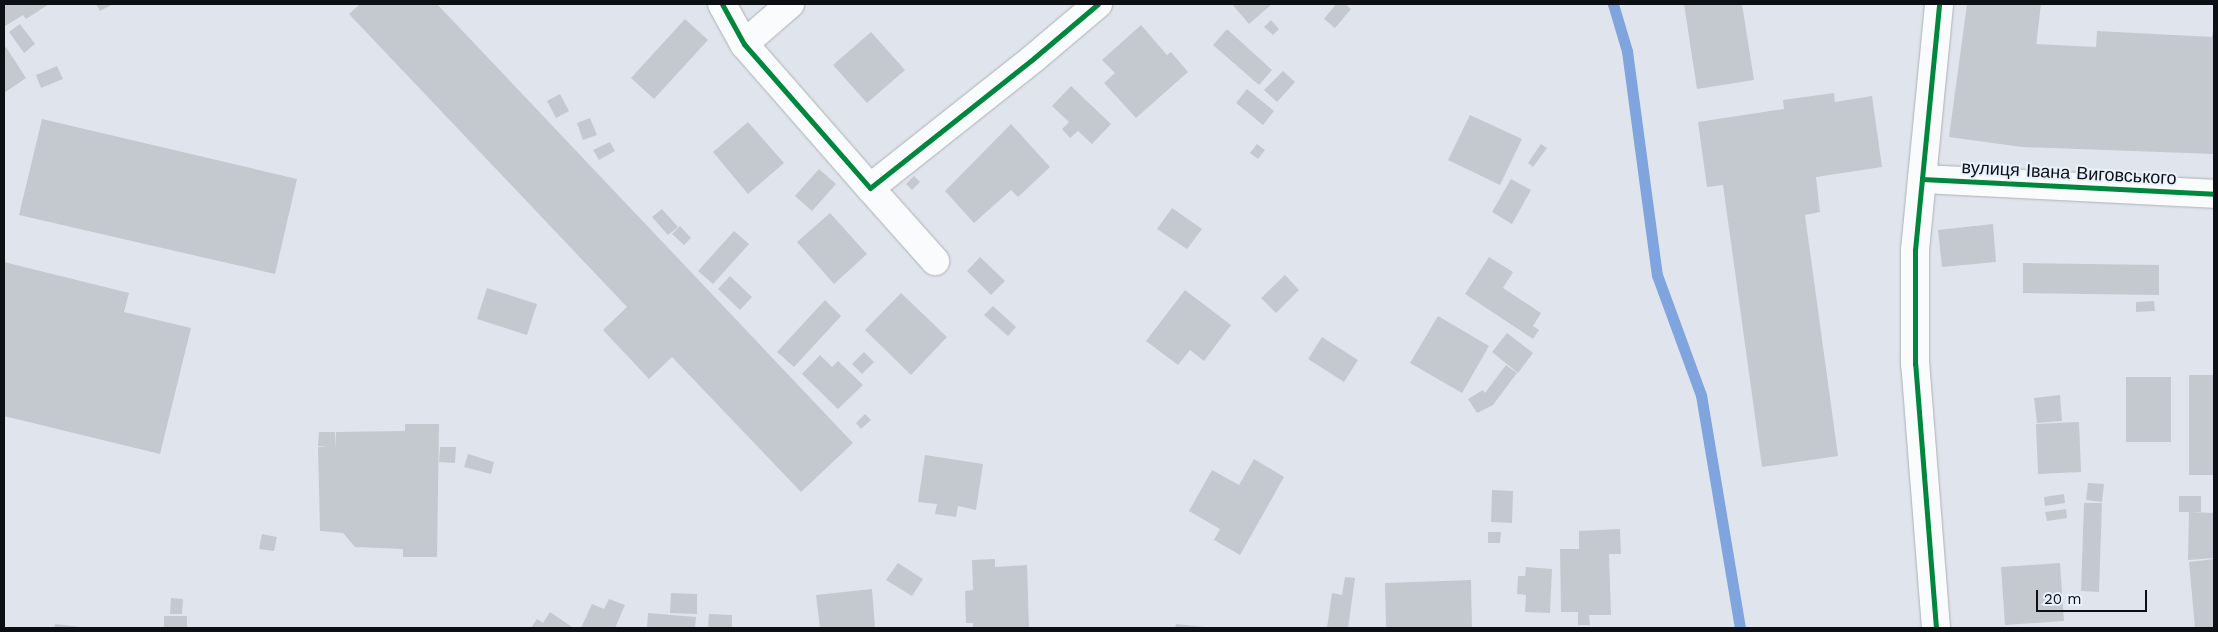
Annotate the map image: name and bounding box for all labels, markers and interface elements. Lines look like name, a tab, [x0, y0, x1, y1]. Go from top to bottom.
street label: вулиця Івана Виговського	[1961, 157, 2177, 189]
scale bar	[2038, 580, 2149, 612]
text: 20 m	[2044, 590, 2082, 608]

